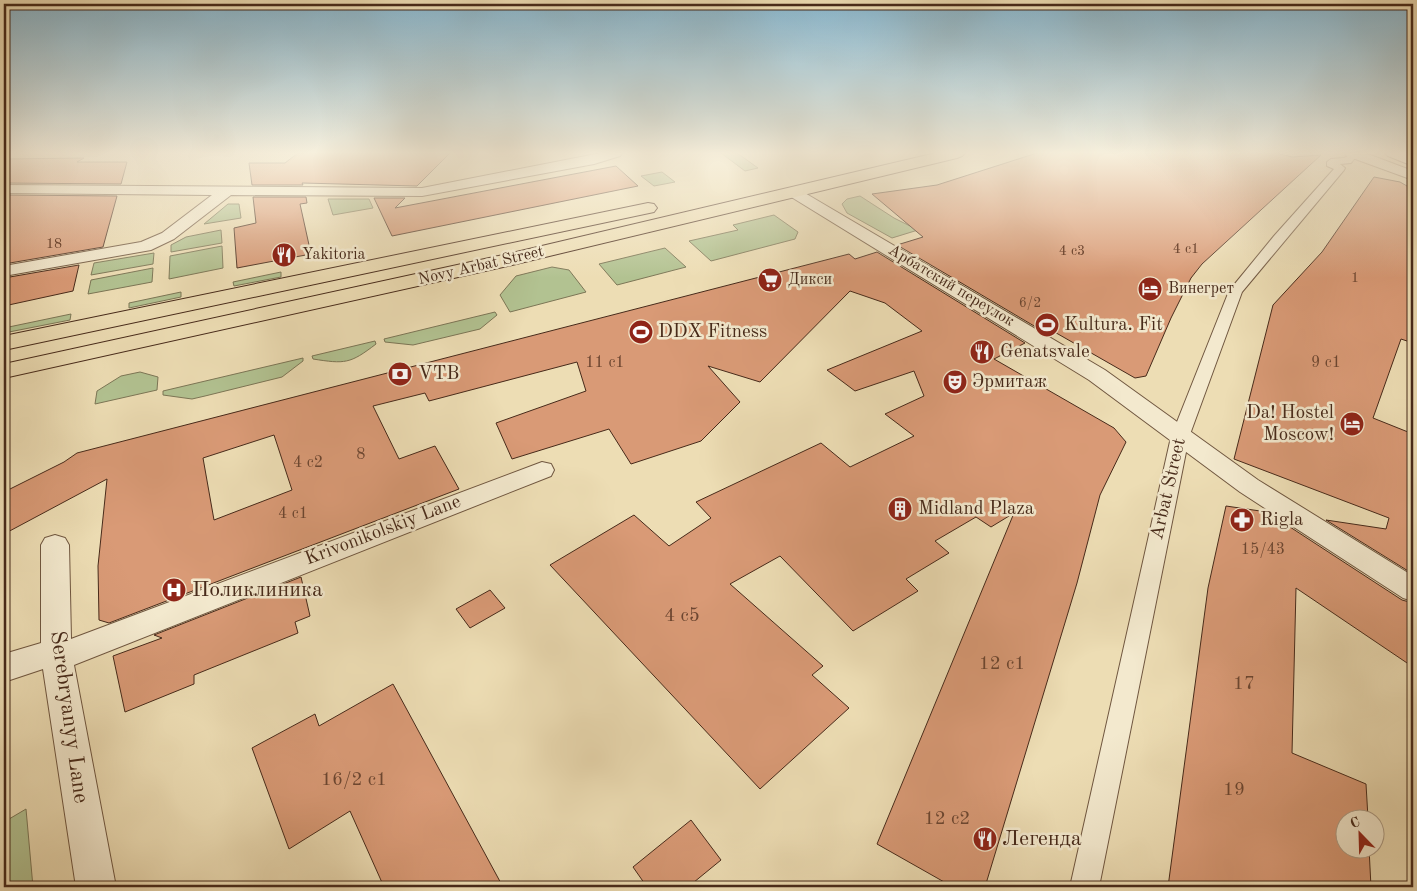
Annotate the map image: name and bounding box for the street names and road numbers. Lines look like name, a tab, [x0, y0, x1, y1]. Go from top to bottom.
street label: Арбатский переулок	[885, 242, 1017, 330]
street label: Novy Arbat Street	[417, 244, 546, 288]
street label: Arbat Street	[1148, 436, 1190, 542]
street label: Krivonikolskiy Lane	[302, 492, 464, 570]
street label: Serebryanyy Lane	[46, 629, 92, 805]

